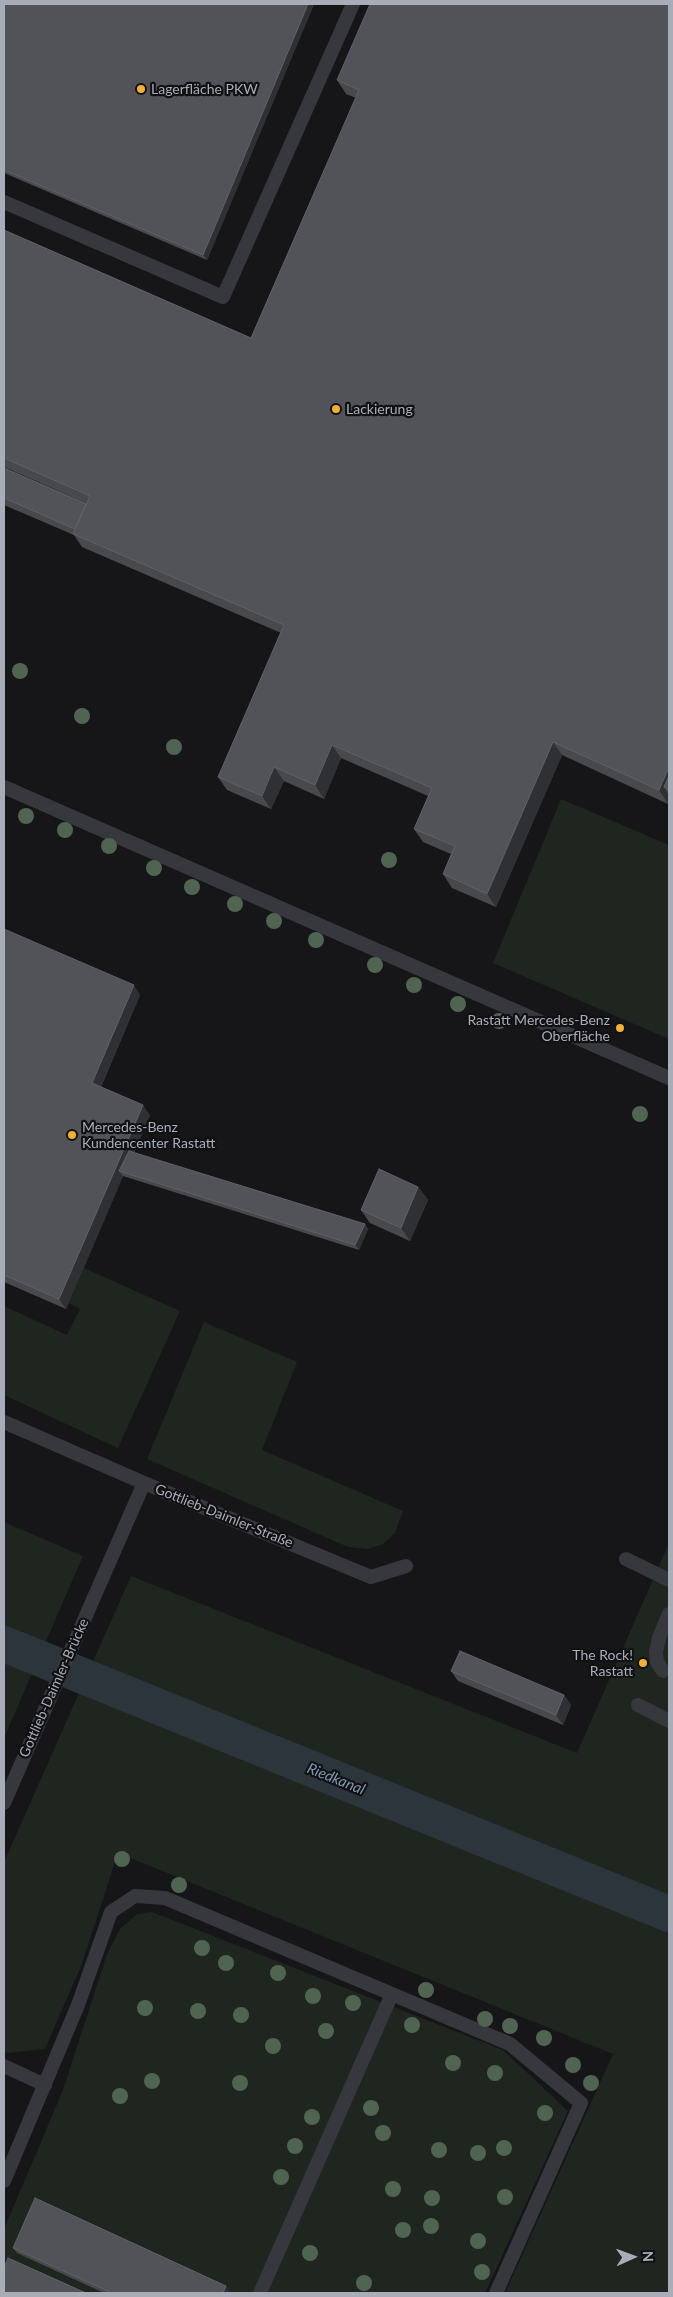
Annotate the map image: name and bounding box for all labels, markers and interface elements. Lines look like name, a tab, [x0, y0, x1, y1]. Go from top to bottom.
place label: Lagerfläche PKW	[151, 81, 258, 97]
marker: Lagerfläche PKW	[135, 83, 147, 95]
place label: Lackierung	[346, 401, 413, 417]
marker: Lackierung	[330, 403, 342, 415]
place label: Rastatt Mercedes-Benz Oberfläche	[467, 1012, 610, 1044]
marker: Rastatt Mercedes-Benz Oberfläche	[614, 1022, 626, 1034]
place label: Mercedes-Benz Kundencenter Rastatt	[82, 1119, 215, 1152]
marker: Mercedes-Benz Kundencenter Rastatt	[66, 1129, 78, 1141]
street label: Gottlieb-Daimler-Straße	[153, 1481, 295, 1551]
street label: Gottlieb-Daimler-Brücke	[16, 1616, 92, 1760]
place label: The Rock! Rastatt	[572, 1647, 633, 1680]
marker: The Rock! Rastatt	[637, 1657, 649, 1669]
water label: Riedkanal	[305, 1759, 367, 1799]
north arrow	[608, 2232, 658, 2282]
text: N	[640, 2251, 657, 2262]

